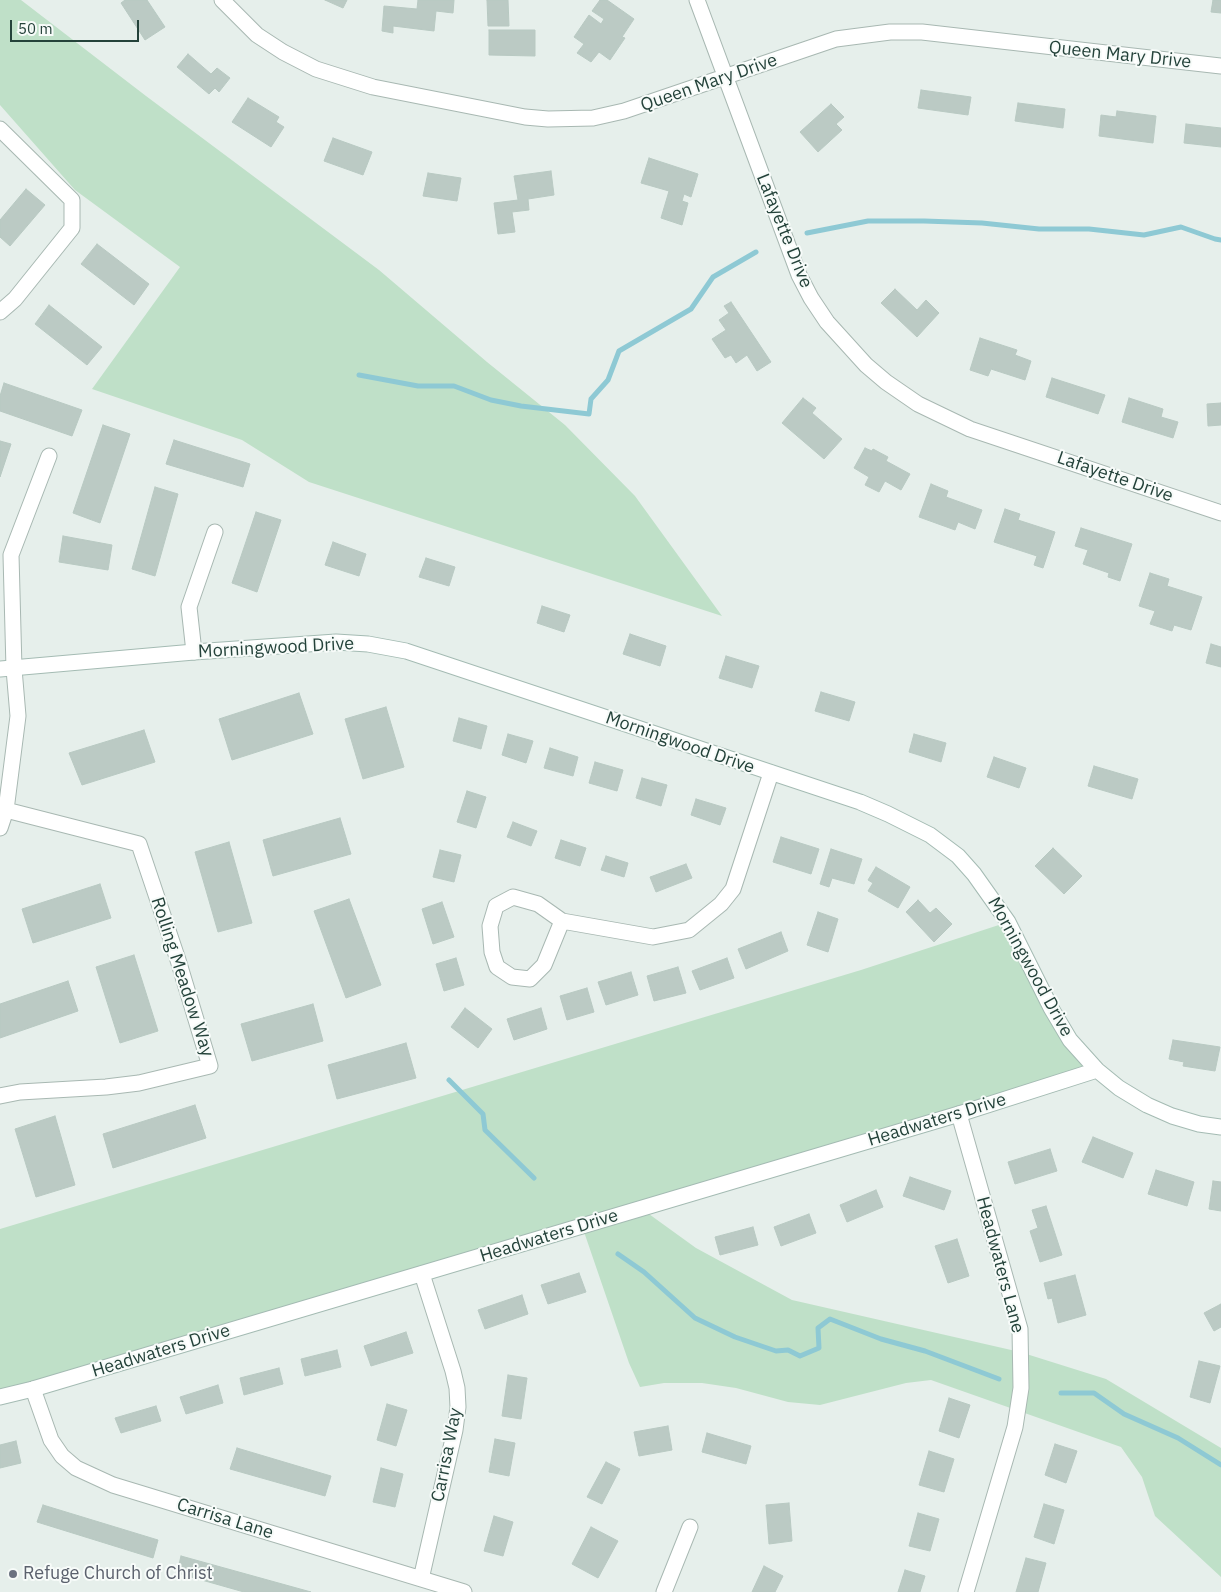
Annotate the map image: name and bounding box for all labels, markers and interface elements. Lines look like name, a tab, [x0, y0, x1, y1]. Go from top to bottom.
scale bar	[12, 10, 141, 42]
text: 50 m	[18, 19, 53, 38]
street label: Queen Mary Drive	[1048, 37, 1192, 73]
street label: Queen Mary Drive	[638, 49, 780, 117]
street label: Lafayette Drive	[751, 171, 817, 291]
street label: Lafayette Drive	[1054, 447, 1176, 507]
street label: Morningwood Drive	[197, 633, 355, 663]
street label: Morningwood Drive	[603, 707, 757, 779]
street label: Morningwood Drive	[983, 893, 1077, 1041]
street label: Rolling Meadow Way	[146, 894, 218, 1060]
street label: Headwaters Drive	[865, 1089, 1009, 1151]
street label: Headwaters Lane	[971, 1194, 1029, 1336]
street label: Headwaters Drive	[477, 1205, 621, 1267]
street label: Headwaters Drive	[89, 1320, 233, 1382]
street label: Carrisa Way	[427, 1406, 467, 1504]
street label: Carrisa Lane	[174, 1494, 276, 1544]
place label: Refuge Church of Christ	[23, 1563, 213, 1585]
marker: Refuge Church of Christ	[7, 1568, 19, 1580]

